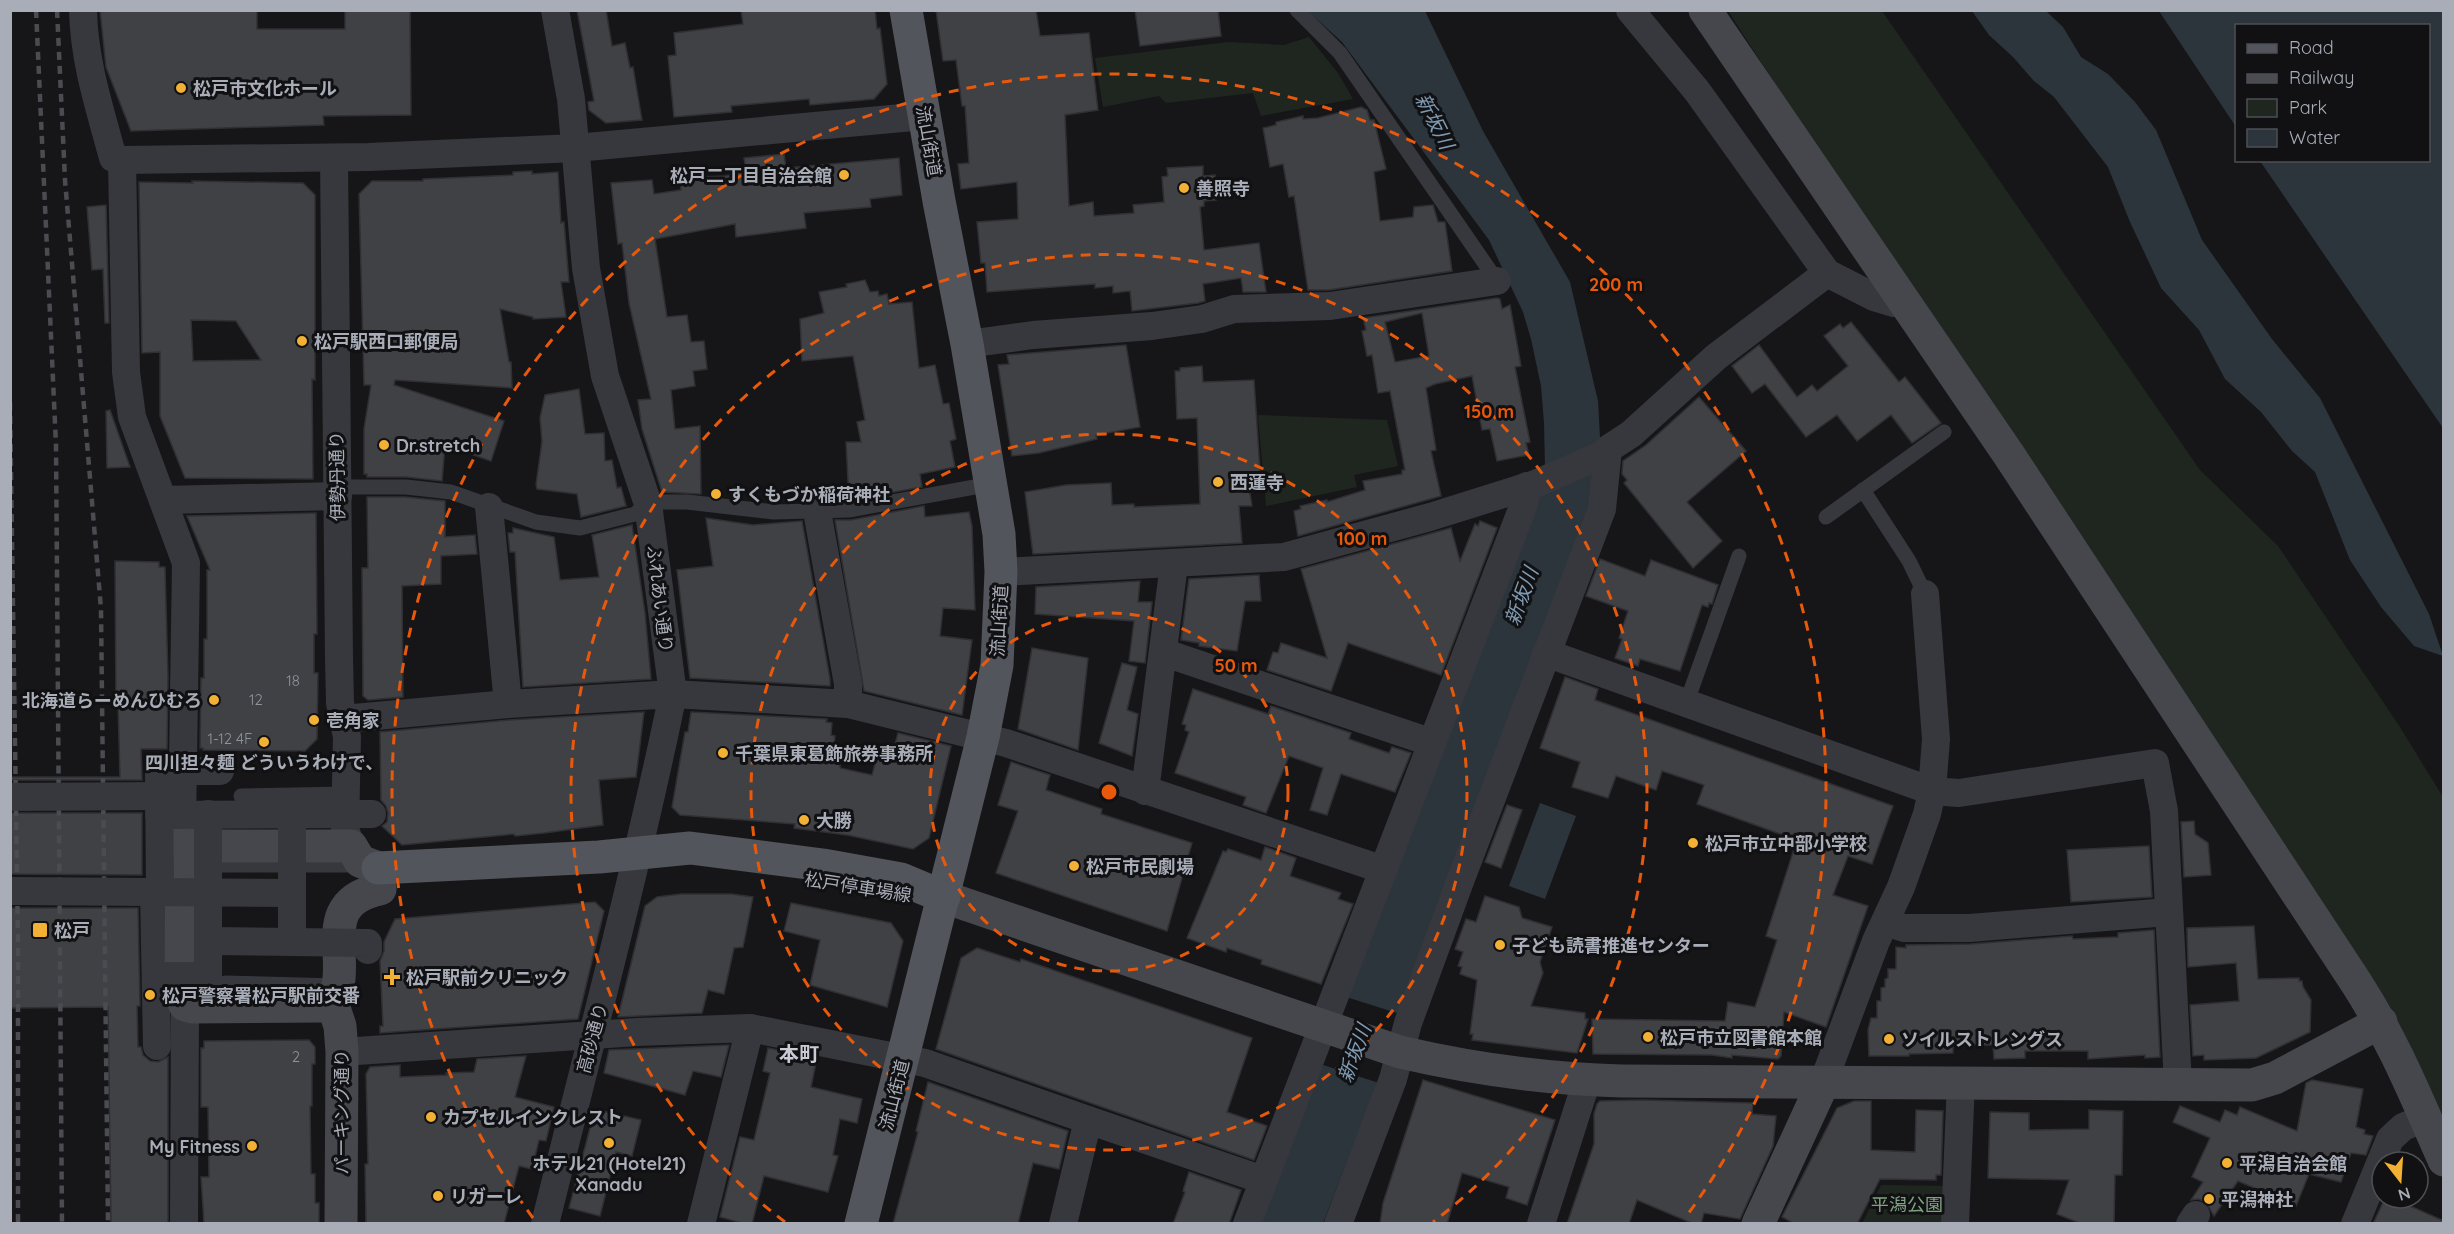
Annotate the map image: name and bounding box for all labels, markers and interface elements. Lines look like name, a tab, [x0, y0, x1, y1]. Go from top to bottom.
legend	[2235, 24, 2430, 162]
text: Road	[2289, 36, 2334, 59]
text: Railway	[2289, 66, 2355, 89]
place label: 松戸市文化ホール	[193, 77, 337, 100]
marker: 松戸市文化ホール	[174, 81, 188, 95]
water label: 新坂川	[1410, 89, 1461, 155]
text: Park	[2289, 96, 2327, 119]
street label: 流山街道	[911, 104, 947, 178]
text: Water	[2289, 126, 2340, 149]
place label: 松戸二丁目自治会館	[670, 164, 832, 187]
marker: 松戸二丁目自治会館	[837, 168, 851, 182]
place label: 善照寺	[1196, 177, 1250, 200]
marker: 善照寺	[1177, 181, 1191, 195]
text: 200 m	[1589, 273, 1643, 296]
place label: 松戸駅西口郵便局	[314, 330, 458, 353]
marker: 松戸駅西口郵便局	[295, 334, 309, 348]
text: 150 m	[1464, 400, 1514, 423]
street label: 伊勢丹通り	[325, 431, 349, 521]
place label: Dr.stretch	[396, 434, 480, 457]
marker: Dr.stretch	[377, 438, 391, 452]
place label: 西蓮寺	[1230, 471, 1284, 494]
marker: 西蓮寺	[1211, 475, 1225, 489]
place label: すくもづか稲荷神社	[728, 483, 890, 506]
marker: すくもづか稲荷神社	[709, 487, 723, 501]
text: 100 m	[1337, 527, 1387, 550]
street label: ふれあい通り	[642, 544, 678, 654]
water label: 新坂川	[1499, 562, 1544, 628]
street label: 流山街道	[986, 584, 1012, 658]
text: 50 m	[1214, 654, 1258, 677]
house number: 18	[286, 671, 300, 690]
place label: 北海道らーめんひむろ	[22, 689, 202, 712]
house number: 12	[249, 690, 263, 709]
marker: 北海道らーめんひむろ	[207, 693, 221, 707]
place label: 壱角家	[326, 709, 380, 732]
marker: 壱角家	[307, 713, 321, 727]
house number: 1-12 4F	[207, 729, 253, 748]
marker: 四川担々麺 どういうわけで、	[257, 735, 271, 749]
place label: 千葉県東葛飾旅券事務所	[735, 742, 933, 765]
marker: 千葉県東葛飾旅券事務所	[716, 746, 730, 760]
place label: 四川担々麺 どういうわけで、	[145, 751, 383, 774]
centre of rings	[1099, 782, 1119, 802]
place label: 大勝	[816, 809, 852, 832]
marker: 大勝	[797, 813, 811, 827]
place label: 松戸市立中部小学校	[1705, 832, 1867, 855]
marker: 松戸市立中部小学校	[1686, 836, 1700, 850]
place label: 松戸市民劇場	[1086, 855, 1194, 878]
marker: 松戸市民劇場	[1067, 859, 1081, 873]
street label: 松戸停車場線	[803, 867, 913, 907]
place label: 松戸	[54, 919, 90, 942]
marker: 松戸	[31, 921, 49, 939]
place label: 子ども読書推進センター	[1512, 934, 1710, 957]
marker: 子ども読書推進センター	[1493, 938, 1507, 952]
place label: 松戸駅前クリニック	[406, 966, 568, 989]
marker: 松戸駅前クリニック	[383, 968, 401, 986]
place label: 松戸警察署松戸駅前交番	[162, 984, 360, 1007]
marker: 松戸警察署松戸駅前交番	[143, 988, 157, 1002]
street label: 高砂通り	[572, 1000, 612, 1076]
water label: 新坂川	[1332, 1019, 1377, 1085]
place label: 松戸市立図書館本館	[1660, 1026, 1822, 1049]
place label: ソイルストレングス	[1901, 1028, 2063, 1051]
marker: 松戸市立図書館本館	[1641, 1030, 1655, 1044]
marker: ソイルストレングス	[1882, 1032, 1896, 1046]
district label: 本町	[779, 1041, 819, 1066]
house number: 2	[292, 1047, 300, 1066]
street label: パーキング通り	[330, 1049, 353, 1175]
street label: 流山街道	[874, 1057, 914, 1133]
place label: カプセルインクレスト	[443, 1106, 623, 1129]
marker: カプセルインクレスト	[424, 1110, 438, 1124]
place label: My Fitness	[149, 1135, 240, 1158]
marker: ホテル21 (Hotel21) Xanadu	[602, 1136, 616, 1150]
marker: My Fitness	[245, 1139, 259, 1153]
north arrow	[2370, 1150, 2430, 1210]
place label: ホテル21 (Hotel21) Xanadu	[532, 1152, 686, 1196]
place label: 平潟自治会館	[2239, 1152, 2347, 1175]
marker: 平潟自治会館	[2220, 1156, 2234, 1170]
text: N	[2396, 1183, 2413, 1206]
place label: リガーレ	[450, 1185, 522, 1208]
place label: 平潟神社	[2221, 1188, 2293, 1211]
marker: リガーレ	[431, 1189, 445, 1203]
marker: 平潟神社	[2202, 1192, 2216, 1206]
park label: 平潟公園	[1871, 1193, 1943, 1216]

